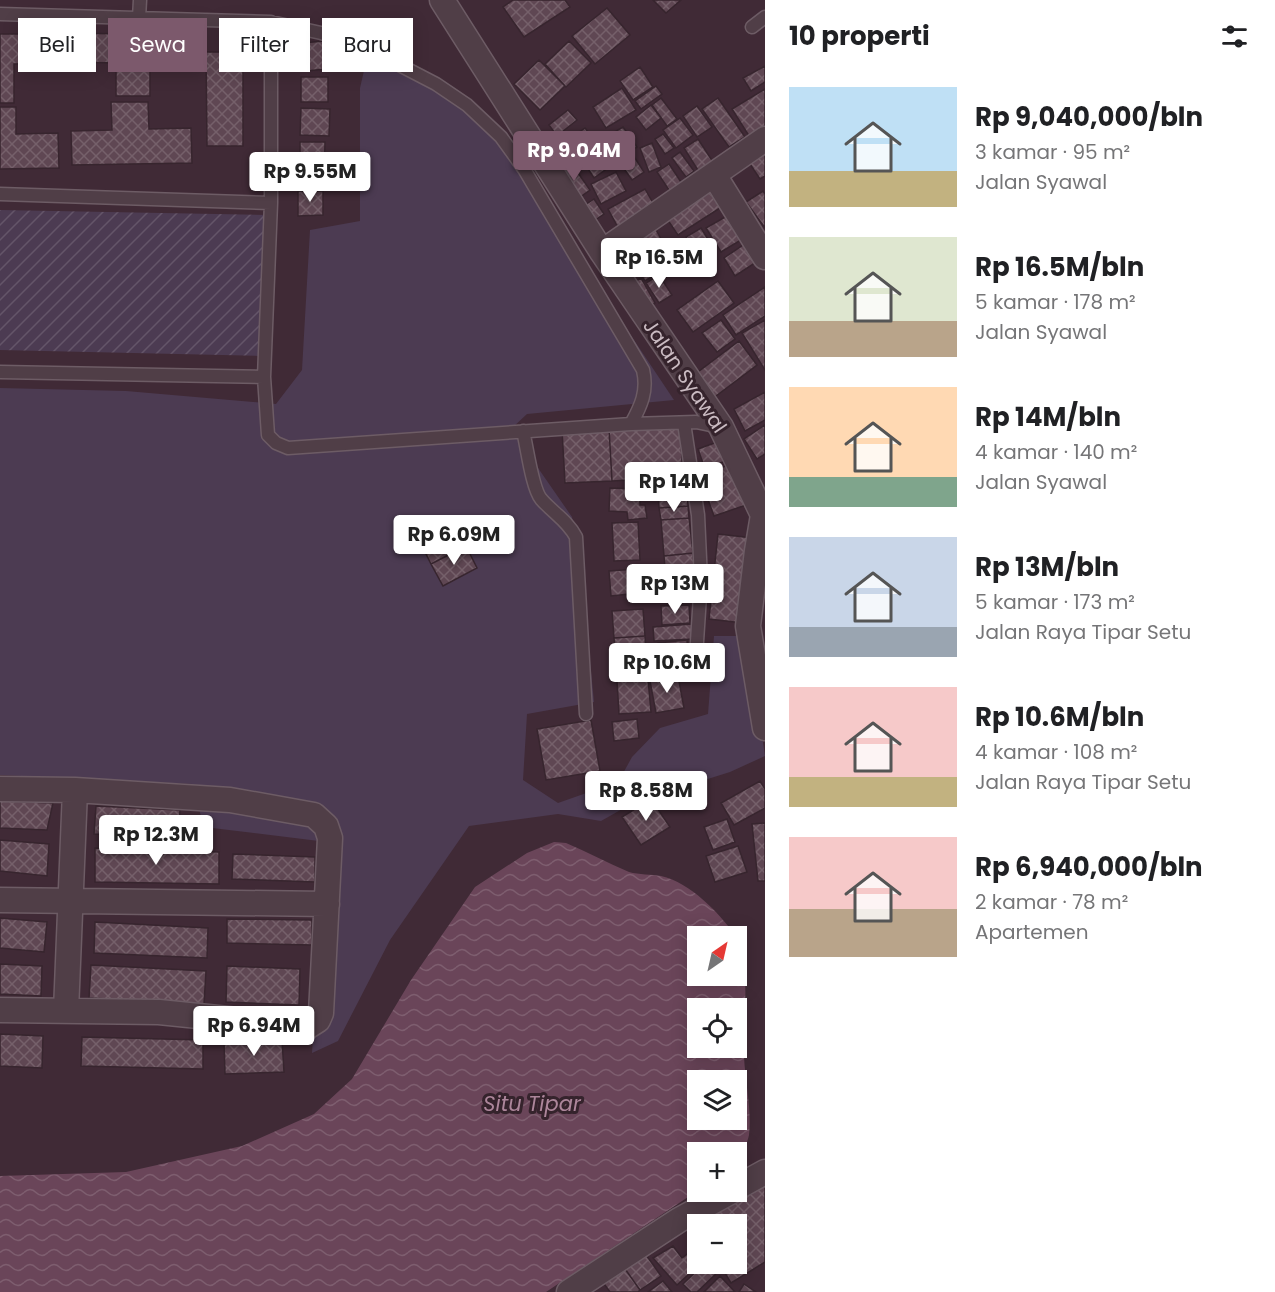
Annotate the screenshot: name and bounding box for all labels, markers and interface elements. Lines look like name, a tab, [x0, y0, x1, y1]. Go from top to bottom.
chip: Beli	[18, 18, 96, 72]
chip: Sewa	[108, 18, 207, 72]
chip: Filter	[219, 18, 310, 72]
chip: Baru	[322, 18, 413, 72]
text: 10 properti	[789, 18, 930, 54]
icon: filters	[1218, 20, 1251, 53]
text: Rp 9,040,000/bln	[975, 99, 1203, 135]
icon: home	[837, 111, 909, 183]
pin: Rp 9.04M	[512, 131, 636, 182]
text: Rp 9.04M	[527, 136, 621, 164]
text: 3 kamar · 95 m²	[975, 138, 1130, 166]
pin: Rp 9.55M	[248, 152, 372, 203]
text: Rp 9.55M	[263, 157, 357, 185]
text: Jalan Syawal	[975, 168, 1107, 196]
pin: Rp 16.5M	[597, 238, 721, 289]
text: Rp 16.5M	[615, 243, 703, 271]
text: Rp 16.5M/bln	[975, 249, 1144, 285]
icon: home	[837, 261, 909, 333]
text: 5 kamar · 178 m²	[975, 288, 1136, 316]
street label: Jalan Syawal	[636, 313, 734, 439]
text: Jalan Syawal	[975, 318, 1107, 346]
text: Rp 14M/bln	[975, 399, 1121, 435]
icon: home	[837, 411, 909, 483]
text: 4 kamar · 140 m²	[975, 438, 1137, 466]
pin: Rp 14M	[625, 462, 723, 513]
text: Rp 14M	[639, 467, 709, 495]
text: Jalan Syawal	[975, 468, 1107, 496]
pin: Rp 6.09M	[392, 515, 516, 566]
text: Rp 6.09M	[408, 520, 500, 548]
text: Rp 13M/bln	[975, 549, 1119, 585]
icon: home	[837, 561, 909, 633]
pin: Rp 13M	[626, 564, 724, 615]
text: Rp 13M	[641, 569, 709, 597]
text: 5 kamar · 173 m²	[975, 588, 1135, 616]
text: Jalan Raya Tipar Setu	[975, 618, 1191, 646]
pin: Rp 10.6M	[605, 643, 729, 694]
text: Rp 10.6M	[623, 648, 711, 676]
text: Rp 10.6M/bln	[975, 699, 1144, 735]
icon: home	[837, 711, 909, 783]
text: 4 kamar · 108 m²	[975, 738, 1137, 766]
text: Jalan Raya Tipar Setu	[975, 768, 1191, 796]
pin: Rp 8.58M	[584, 771, 708, 822]
text: Rp 8.58M	[599, 776, 693, 804]
pin: Rp 12.3M	[94, 815, 218, 866]
text: Rp 12.3M	[113, 820, 199, 848]
text: Rp 6,940,000/bln	[975, 849, 1203, 885]
icon: home	[837, 861, 909, 933]
text: 2 kamar · 78 m²	[975, 888, 1128, 916]
text: Apartemen	[975, 918, 1088, 946]
north arrow	[687, 926, 747, 986]
map controls	[687, 926, 747, 1274]
button: locate	[687, 998, 747, 1058]
pin: Rp 6.94M	[192, 1006, 316, 1057]
text: Rp 6.94M	[207, 1011, 301, 1039]
button: layers	[687, 1070, 747, 1130]
water label: Situ Tipar	[483, 1089, 582, 1118]
button: +	[687, 1142, 747, 1202]
button: −	[687, 1214, 747, 1274]

